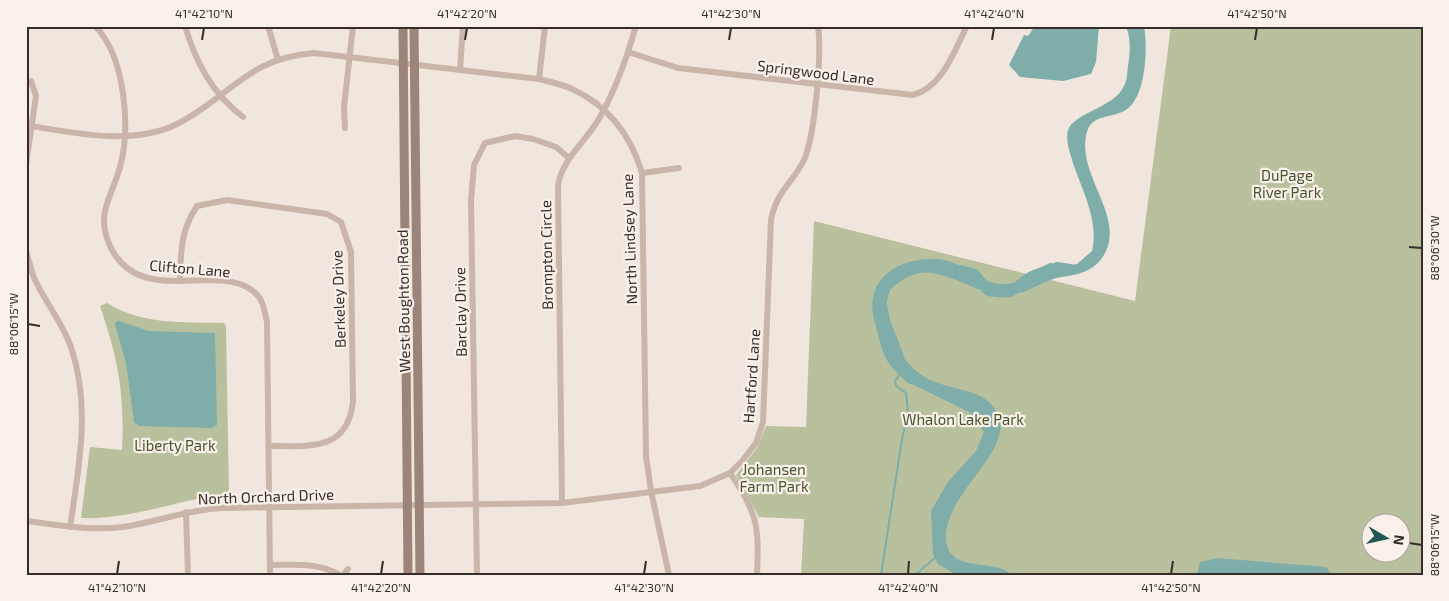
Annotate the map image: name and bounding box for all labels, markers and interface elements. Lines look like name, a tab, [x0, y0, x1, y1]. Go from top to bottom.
text: 41°42'10"N	[175, 6, 233, 20]
text: 41°42'20"N	[437, 6, 497, 20]
text: 41°42'30"N	[701, 6, 761, 20]
text: 41°42'40"N	[964, 6, 1024, 20]
text: 41°42'50"N	[1227, 6, 1287, 20]
street label: Springwood Lane	[756, 56, 876, 88]
park label: DuPage River Park	[1253, 166, 1322, 201]
street label: North Lindsey Lane	[618, 173, 640, 305]
street label: Brompton Circle	[536, 200, 556, 310]
text: 88°06'30"W	[1427, 215, 1441, 281]
street label: West Boughton Road	[393, 229, 413, 373]
street label: Berkeley Drive	[327, 250, 349, 348]
street label: Clifton Lane	[149, 255, 231, 281]
street label: Barclay Drive	[450, 267, 470, 357]
text: 88°06'15"W	[6, 293, 20, 355]
street label: Hartford Lane	[739, 328, 763, 424]
park label: Whalon Lake Park	[902, 410, 1024, 428]
park label: Liberty Park	[134, 436, 216, 454]
park label: Johansen Farm Park	[739, 460, 809, 495]
street label: North Orchard Drive	[198, 485, 334, 507]
north arrow	[1362, 514, 1412, 564]
text: 88°06'15"W	[1427, 514, 1441, 576]
text: N	[1390, 534, 1409, 546]
text: 41°42'10"N	[88, 580, 146, 594]
text: 41°42'20"N	[351, 580, 411, 594]
text: 41°42'30"N	[614, 580, 674, 594]
text: 41°42'40"N	[878, 580, 938, 594]
text: 41°42'50"N	[1141, 580, 1201, 594]

